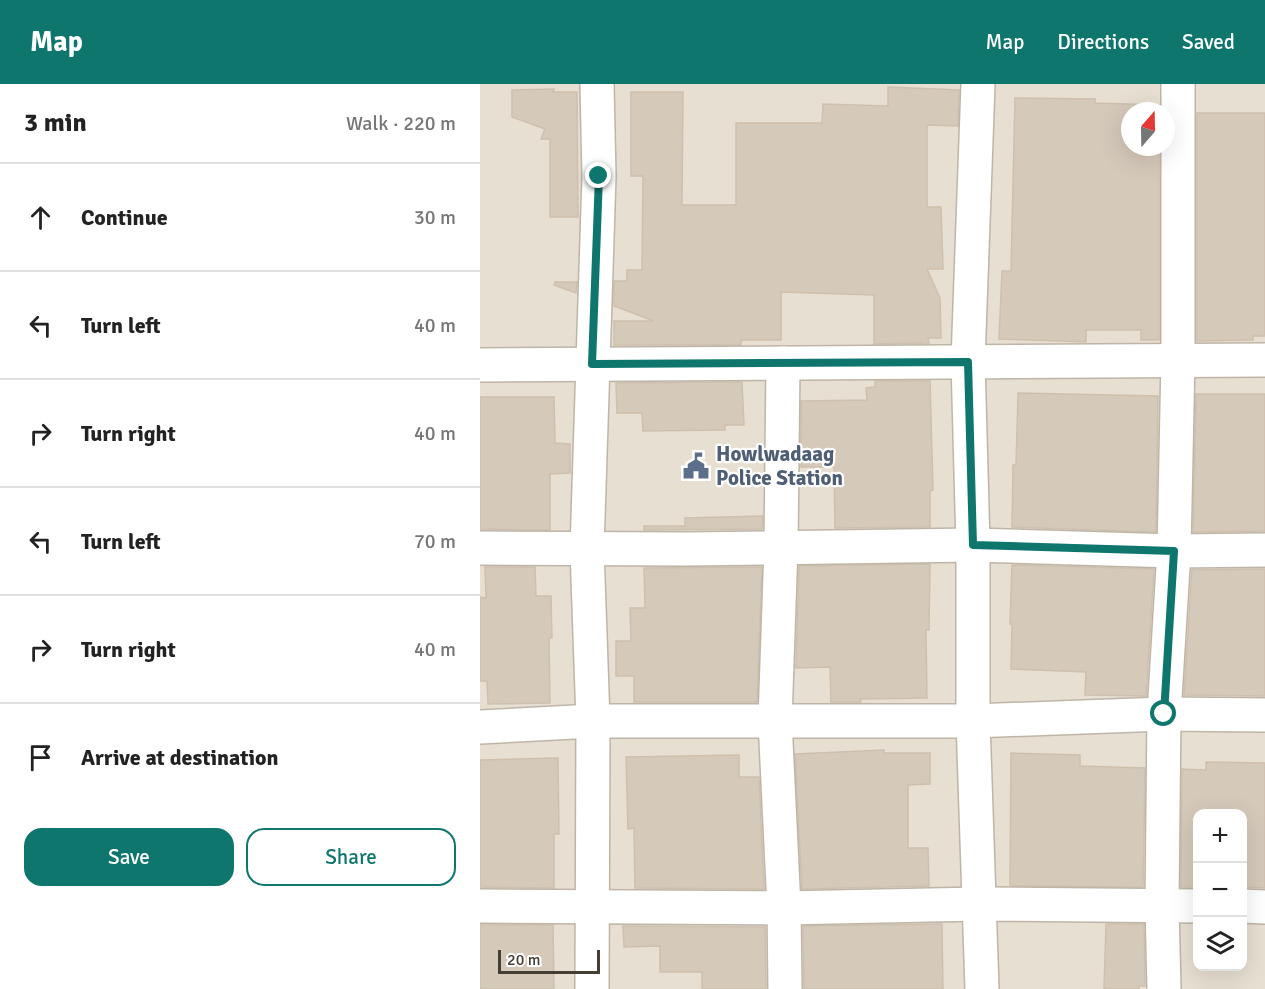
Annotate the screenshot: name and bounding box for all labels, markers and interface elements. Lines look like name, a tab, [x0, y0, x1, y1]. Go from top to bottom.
text: Map	[30, 25, 83, 59]
text: Map	[986, 29, 1024, 55]
text: Directions	[1057, 29, 1149, 55]
text: Saved	[1182, 29, 1235, 55]
north arrow	[1121, 102, 1175, 156]
text: 3 min	[24, 107, 87, 139]
text: Walk · 220 m	[346, 111, 456, 136]
route end	[585, 162, 611, 188]
icon: ahead	[24, 201, 57, 234]
text: Continue	[81, 204, 168, 231]
text: 30 m	[414, 205, 456, 230]
icon: left	[24, 309, 57, 342]
text: Turn left	[81, 312, 161, 339]
text: 40 m	[414, 313, 456, 338]
icon: right	[24, 417, 57, 450]
text: Turn right	[81, 420, 176, 447]
text: 40 m	[414, 421, 456, 446]
place label: Howlwadaag Police Station	[716, 441, 843, 491]
public building icon: Howlwadaag Police Station	[681, 451, 711, 481]
icon: left	[24, 525, 57, 558]
text: Turn left	[81, 528, 161, 555]
text: 70 m	[414, 529, 456, 554]
icon: right	[24, 633, 57, 666]
text: Turn right	[81, 636, 176, 663]
text: 40 m	[414, 637, 456, 662]
route start	[1150, 700, 1176, 726]
icon: arrive	[24, 741, 57, 774]
text: Arrive at destination	[81, 744, 278, 771]
map controls	[1193, 809, 1247, 971]
button: +	[1193, 809, 1247, 863]
button: Save	[24, 828, 234, 886]
button: Share	[246, 828, 456, 886]
button: −	[1193, 863, 1247, 917]
button: layers	[1193, 917, 1247, 971]
scale bar	[498, 947, 600, 974]
text: 20 m	[507, 950, 541, 970]

